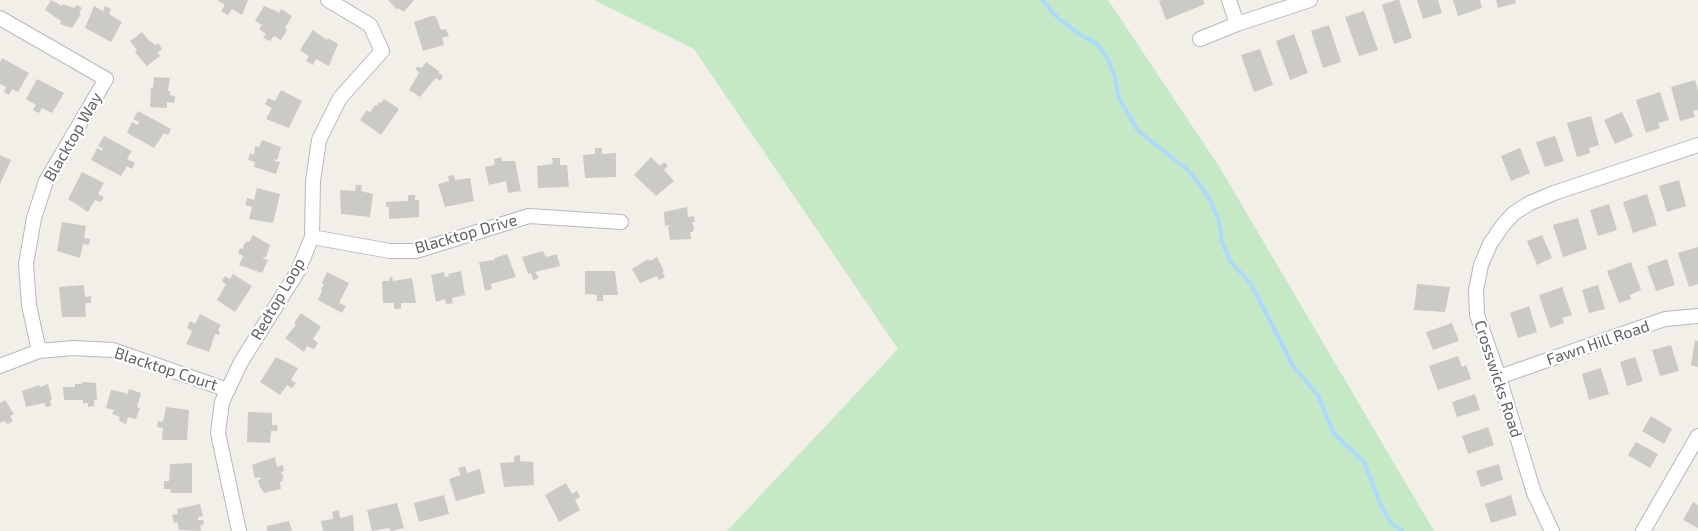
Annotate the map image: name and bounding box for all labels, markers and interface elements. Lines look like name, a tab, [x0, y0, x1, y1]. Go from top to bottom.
street label: Blacktop Way	[40, 89, 106, 185]
street label: Blacktop Drive	[413, 210, 519, 258]
street label: Redtop Loop	[247, 255, 309, 343]
street label: Fawn Hill Road	[1544, 316, 1652, 370]
street label: Crosswicks Road	[1470, 318, 1526, 440]
street label: Blacktop Court	[112, 343, 220, 395]

